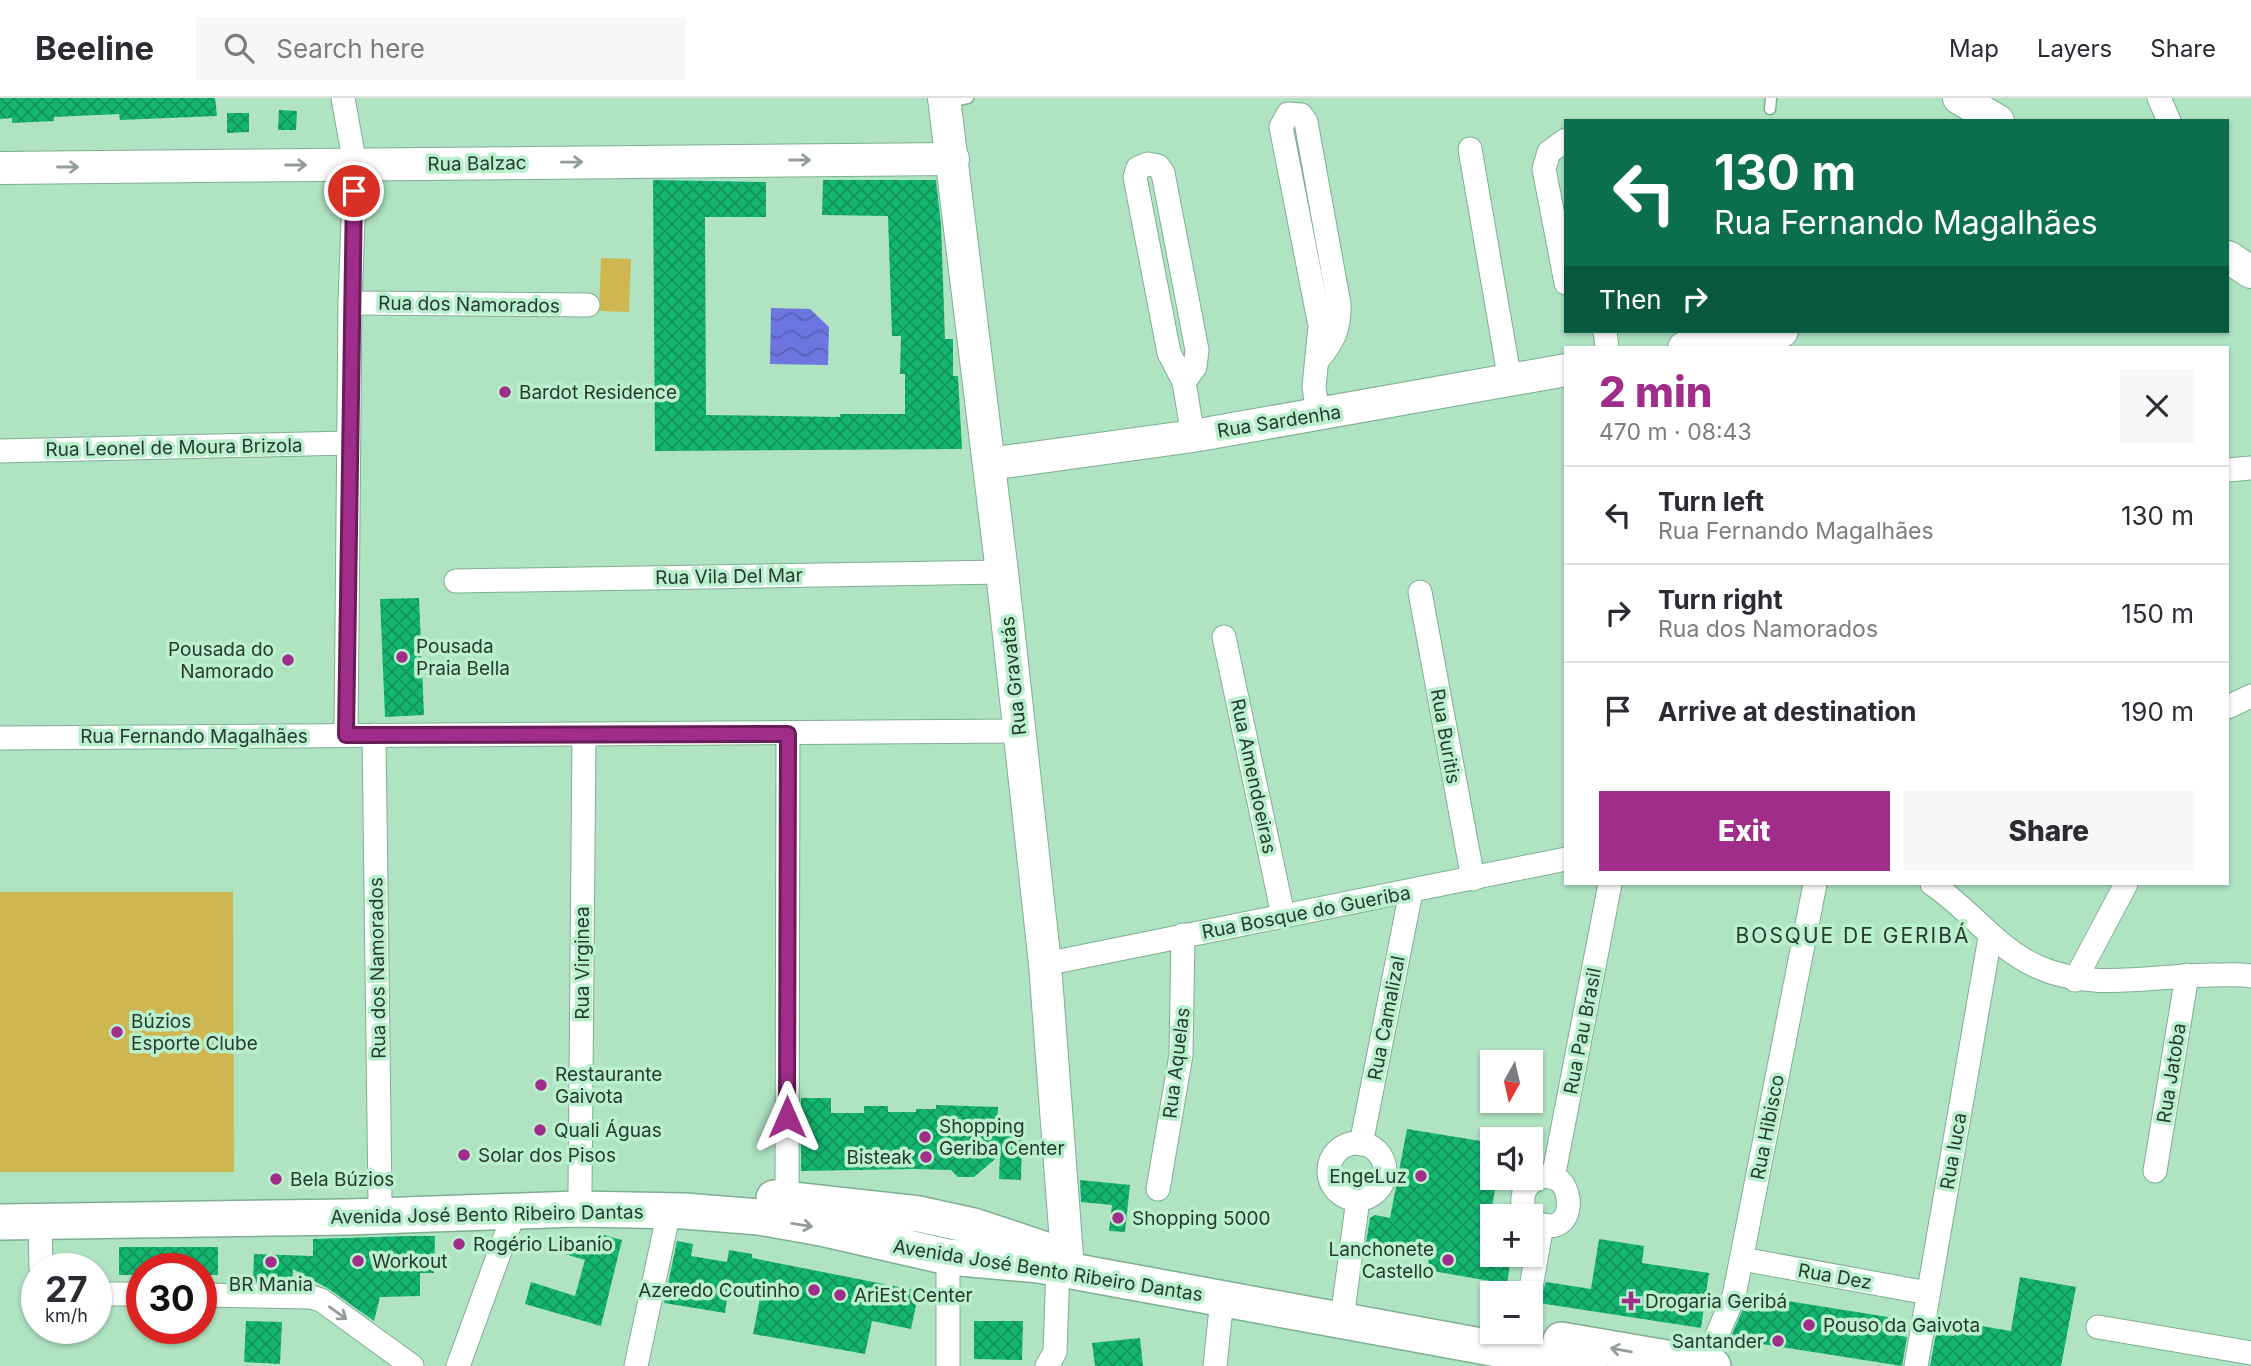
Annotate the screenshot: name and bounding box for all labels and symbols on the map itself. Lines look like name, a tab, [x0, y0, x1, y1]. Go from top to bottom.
street label: Rua Balzac	[427, 151, 527, 176]
one-way arrow	[788, 153, 811, 167]
one-way arrow	[560, 156, 583, 169]
one-way arrow	[284, 158, 307, 172]
one-way arrow	[56, 160, 79, 174]
pin	[324, 161, 384, 221]
street label: Rua dos Namorados	[378, 291, 560, 318]
place label: Bardot Residence	[519, 381, 677, 404]
marker: Bardot Residence	[497, 384, 513, 400]
street label: Rua Sardenha	[1216, 400, 1343, 443]
street label: Rua Leonel de Moura Brizola	[45, 434, 303, 461]
street label: Rua Vila Del Mar	[655, 564, 803, 589]
street label: Rua Gravatás	[996, 615, 1031, 737]
place label: Pousada Praia Bella	[416, 635, 510, 680]
place label: Pousada do Namorado	[168, 638, 274, 683]
marker: Pousada Praia Bella	[394, 649, 410, 665]
marker: Pousada do Namorado	[280, 652, 296, 668]
street label: Rua Buritis	[1426, 687, 1465, 785]
street label: Rua Amendoeiras	[1226, 696, 1281, 856]
street label: Rua Fernando Magalhães	[80, 725, 308, 748]
street label: Rua dos Namorados	[364, 877, 391, 1059]
street label: Rua Bosque do Gueriba	[1200, 881, 1412, 944]
street label: Rua Virginea	[571, 906, 594, 1020]
district label: BOSQUE DE GERIBÁ	[1736, 922, 1970, 948]
street label: Rua Camalizal	[1363, 954, 1410, 1082]
street label: Rua Pau Brasil	[1559, 966, 1606, 1096]
street label: Rua Aquelas	[1158, 1006, 1195, 1120]
place label: Búzios Esporte Clube	[131, 1010, 258, 1055]
street label: Rua Jatoba	[2152, 1021, 2191, 1125]
marker: Búzios Esporte Clube	[109, 1024, 125, 1040]
north arrow	[1480, 1050, 1544, 1113]
place label: Restaurante Gaivota	[555, 1063, 662, 1108]
street label: Rua Hibisco	[1746, 1073, 1789, 1182]
marker: Restaurante Gaivota	[533, 1077, 549, 1093]
position arrow	[750, 1080, 824, 1154]
street label: Rua Iuca	[1935, 1111, 1972, 1191]
place label: Shopping Geriba Center	[939, 1115, 1065, 1160]
place label: Quali Águas	[554, 1118, 662, 1142]
marker: Quali Águas	[532, 1122, 548, 1138]
marker: Shopping Geriba Center	[917, 1129, 933, 1145]
place label: Solar dos Pisos	[478, 1144, 616, 1167]
place label: Bisteak	[847, 1146, 913, 1169]
marker: Solar dos Pisos	[456, 1147, 472, 1163]
marker: Bisteak	[918, 1149, 934, 1165]
place label: EngeLuz	[1329, 1165, 1407, 1188]
place label: Bela Búzios	[290, 1168, 394, 1191]
marker: EngeLuz	[1413, 1168, 1429, 1184]
marker: Bela Búzios	[268, 1171, 284, 1187]
street label: Avenida José Bento Ribeiro Dantas	[330, 1200, 644, 1229]
place label: Shopping 5000	[1132, 1207, 1270, 1230]
marker: Shopping 5000	[1110, 1210, 1126, 1226]
one-way arrow	[790, 1219, 813, 1232]
place label: Rogério Libanio	[473, 1233, 613, 1256]
street label: Avenida José Bento Ribeiro Dantas	[891, 1235, 1204, 1306]
marker: Rogério Libanio	[451, 1236, 467, 1252]
place label: Lanchonete Castello	[1328, 1238, 1434, 1283]
place label: Workout	[372, 1250, 447, 1273]
marker: Lanchonete Castello	[1440, 1252, 1456, 1268]
speed limit sign: 30	[126, 1253, 217, 1344]
marker: Workout	[350, 1253, 366, 1269]
marker: BR Mania	[263, 1254, 279, 1270]
street label: Rua Dez	[1796, 1259, 1874, 1294]
place label: BR Mania	[229, 1273, 313, 1296]
place label: Azeredo Coutinho	[638, 1279, 800, 1302]
marker: Azeredo Coutinho	[806, 1282, 822, 1298]
place label: AriEst Center	[854, 1284, 973, 1307]
marker: AriEst Center	[832, 1287, 848, 1303]
place label: Drogaria Geribá	[1645, 1290, 1787, 1313]
marker: Drogaria Geribá	[1623, 1293, 1639, 1309]
one-way arrow	[328, 1306, 347, 1320]
place label: Pouso da Gaivota	[1823, 1314, 1980, 1337]
marker: Pouso da Gaivota	[1801, 1317, 1817, 1333]
place label: Santander	[1672, 1330, 1764, 1353]
marker: Santander	[1770, 1333, 1786, 1349]
one-way arrow	[1610, 1343, 1633, 1357]

